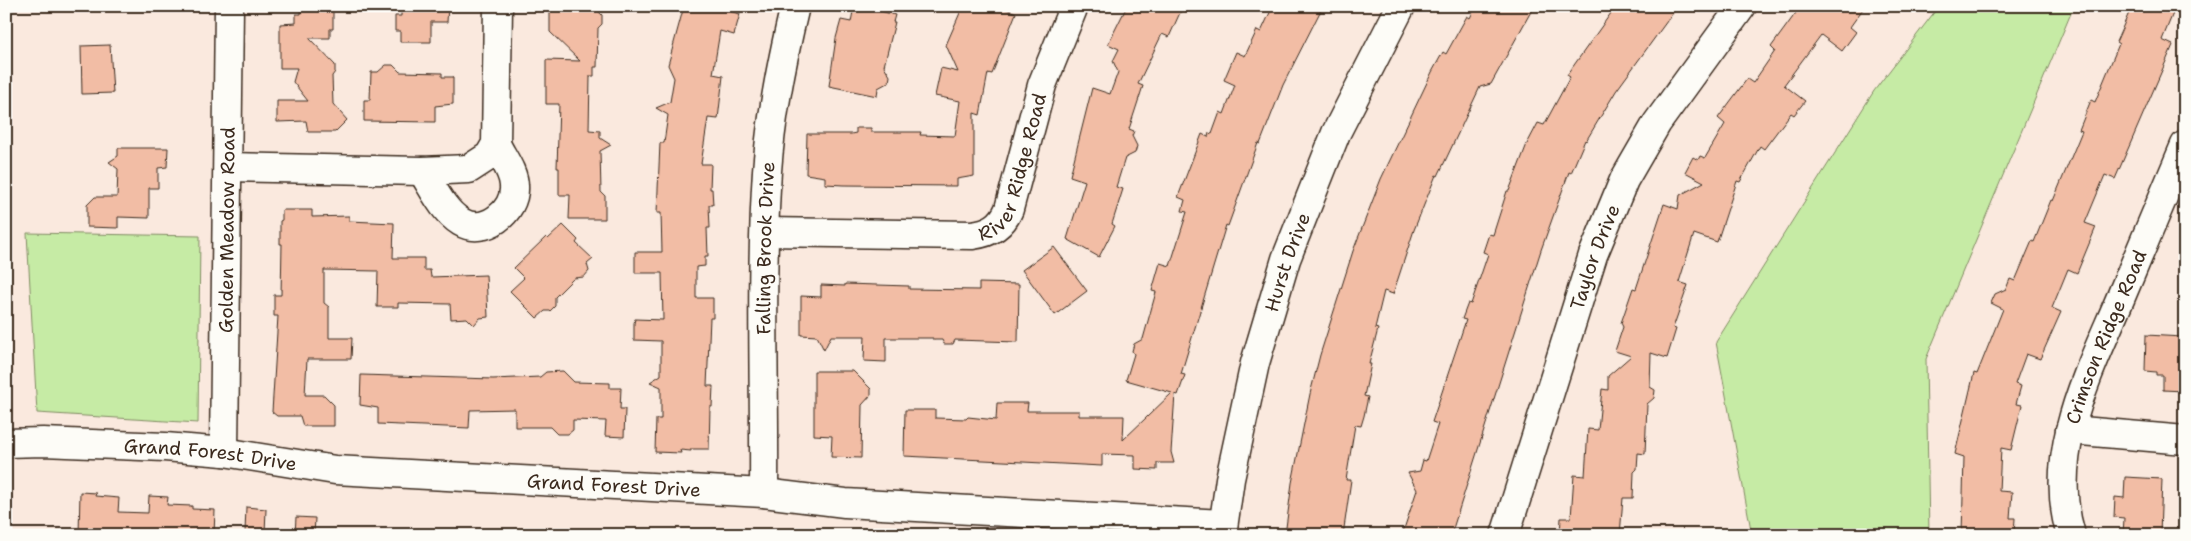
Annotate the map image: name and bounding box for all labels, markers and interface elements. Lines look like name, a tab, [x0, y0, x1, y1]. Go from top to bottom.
street label: River Ridge Road	[975, 90, 1052, 246]
street label: Golden Meadow Road	[213, 127, 240, 333]
street label: Falling Brook Drive	[751, 160, 780, 335]
street label: Taylor Drive	[1564, 200, 1625, 313]
street label: Hurst Drive	[1258, 209, 1316, 315]
street label: Crimson Ridge Road	[2060, 246, 2152, 427]
street label: Grand Forest Drive	[123, 433, 299, 476]
street label: Grand Forest Drive	[526, 468, 701, 502]

